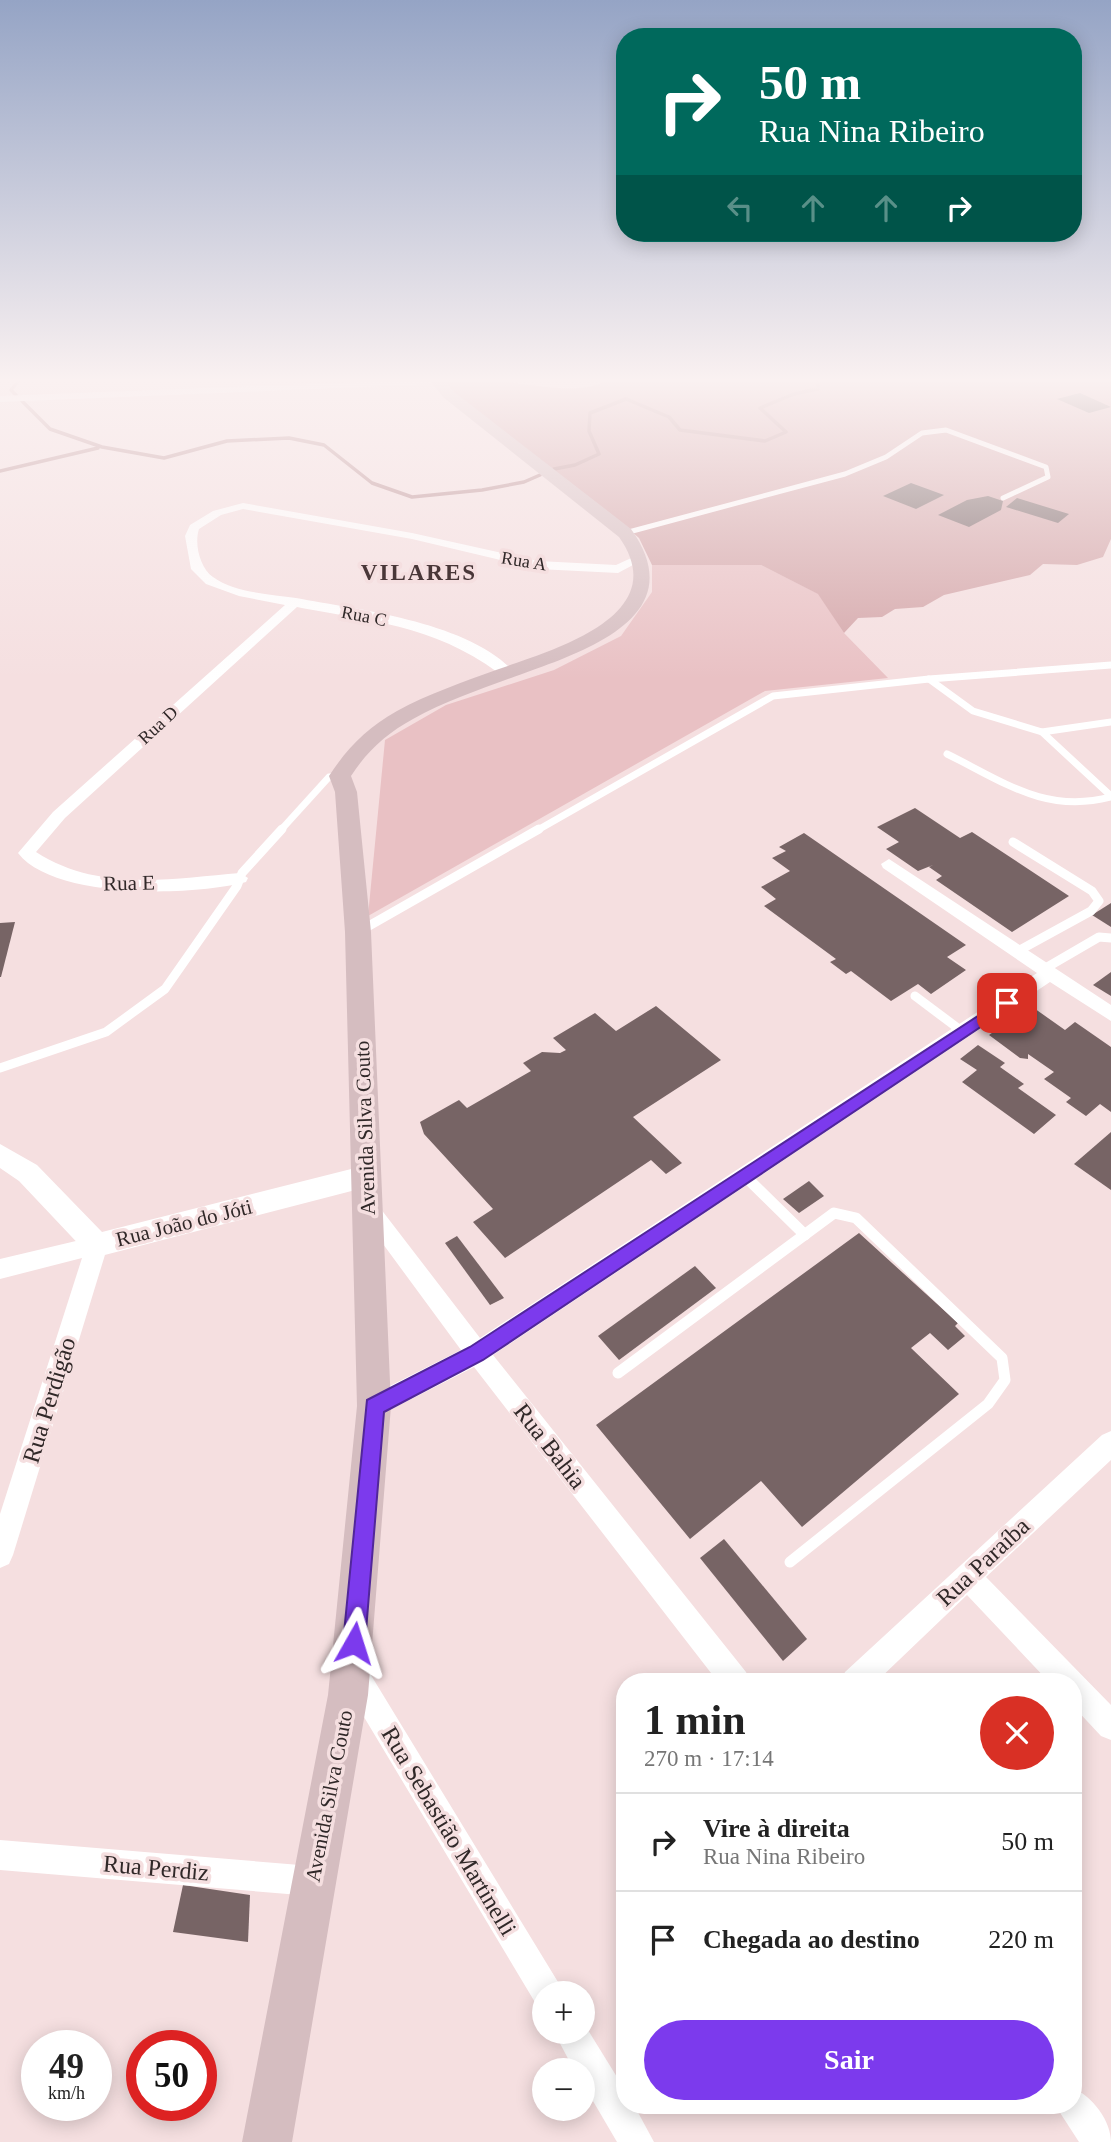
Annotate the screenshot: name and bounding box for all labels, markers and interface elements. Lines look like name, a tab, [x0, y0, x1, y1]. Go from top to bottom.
text: 50 m	[759, 55, 861, 110]
icon: right	[644, 56, 735, 147]
text: Rua Nina Ribeiro	[759, 113, 985, 149]
icon: left	[721, 189, 759, 227]
icon: ahead	[794, 189, 832, 227]
icon: ahead	[867, 189, 905, 227]
icon: right	[940, 189, 978, 227]
street label: Rua A	[500, 548, 548, 574]
district label: VILARES	[361, 560, 477, 585]
street label: Rua C	[340, 602, 388, 630]
street label: Rua D	[134, 702, 182, 748]
street label: Rua E	[103, 871, 155, 895]
pin	[977, 973, 1037, 1033]
icon: arrive	[988, 984, 1026, 1022]
street label: Avenida Silva Couto	[350, 1040, 380, 1216]
street label: Rua João do Jóti	[113, 1194, 255, 1252]
street label: Rua Perdigão	[18, 1334, 80, 1466]
street label: Rua Bahia	[509, 1398, 591, 1494]
street label: Rua Paraíba	[931, 1512, 1035, 1611]
position arrow	[317, 1606, 391, 1680]
button: close	[980, 1696, 1054, 1770]
text: 1 min	[644, 1697, 746, 1743]
street label: Avenida Silva Couto	[301, 1708, 357, 1884]
street label: Rua Sebastião Martinelli	[376, 1722, 522, 1940]
text: 270 m · 17:14	[644, 1746, 774, 1771]
text: Vire à direita	[703, 1814, 850, 1843]
icon: right	[644, 1823, 682, 1861]
text: 50 m	[1001, 1827, 1054, 1856]
text: Rua Nina Ribeiro	[703, 1844, 865, 1869]
street label: Rua Perdiz	[102, 1850, 210, 1886]
icon: arrive	[644, 1921, 682, 1959]
text: Chegada ao destino	[703, 1925, 920, 1954]
text: 220 m	[988, 1925, 1054, 1954]
map controls	[532, 1981, 595, 2121]
button: +	[532, 1981, 595, 2044]
button: Sair	[644, 2020, 1054, 2100]
speed limit sign: 50	[126, 2030, 217, 2121]
text: 49	[49, 2047, 84, 2086]
button: −	[532, 2058, 595, 2121]
text: km/h	[48, 2083, 85, 2103]

